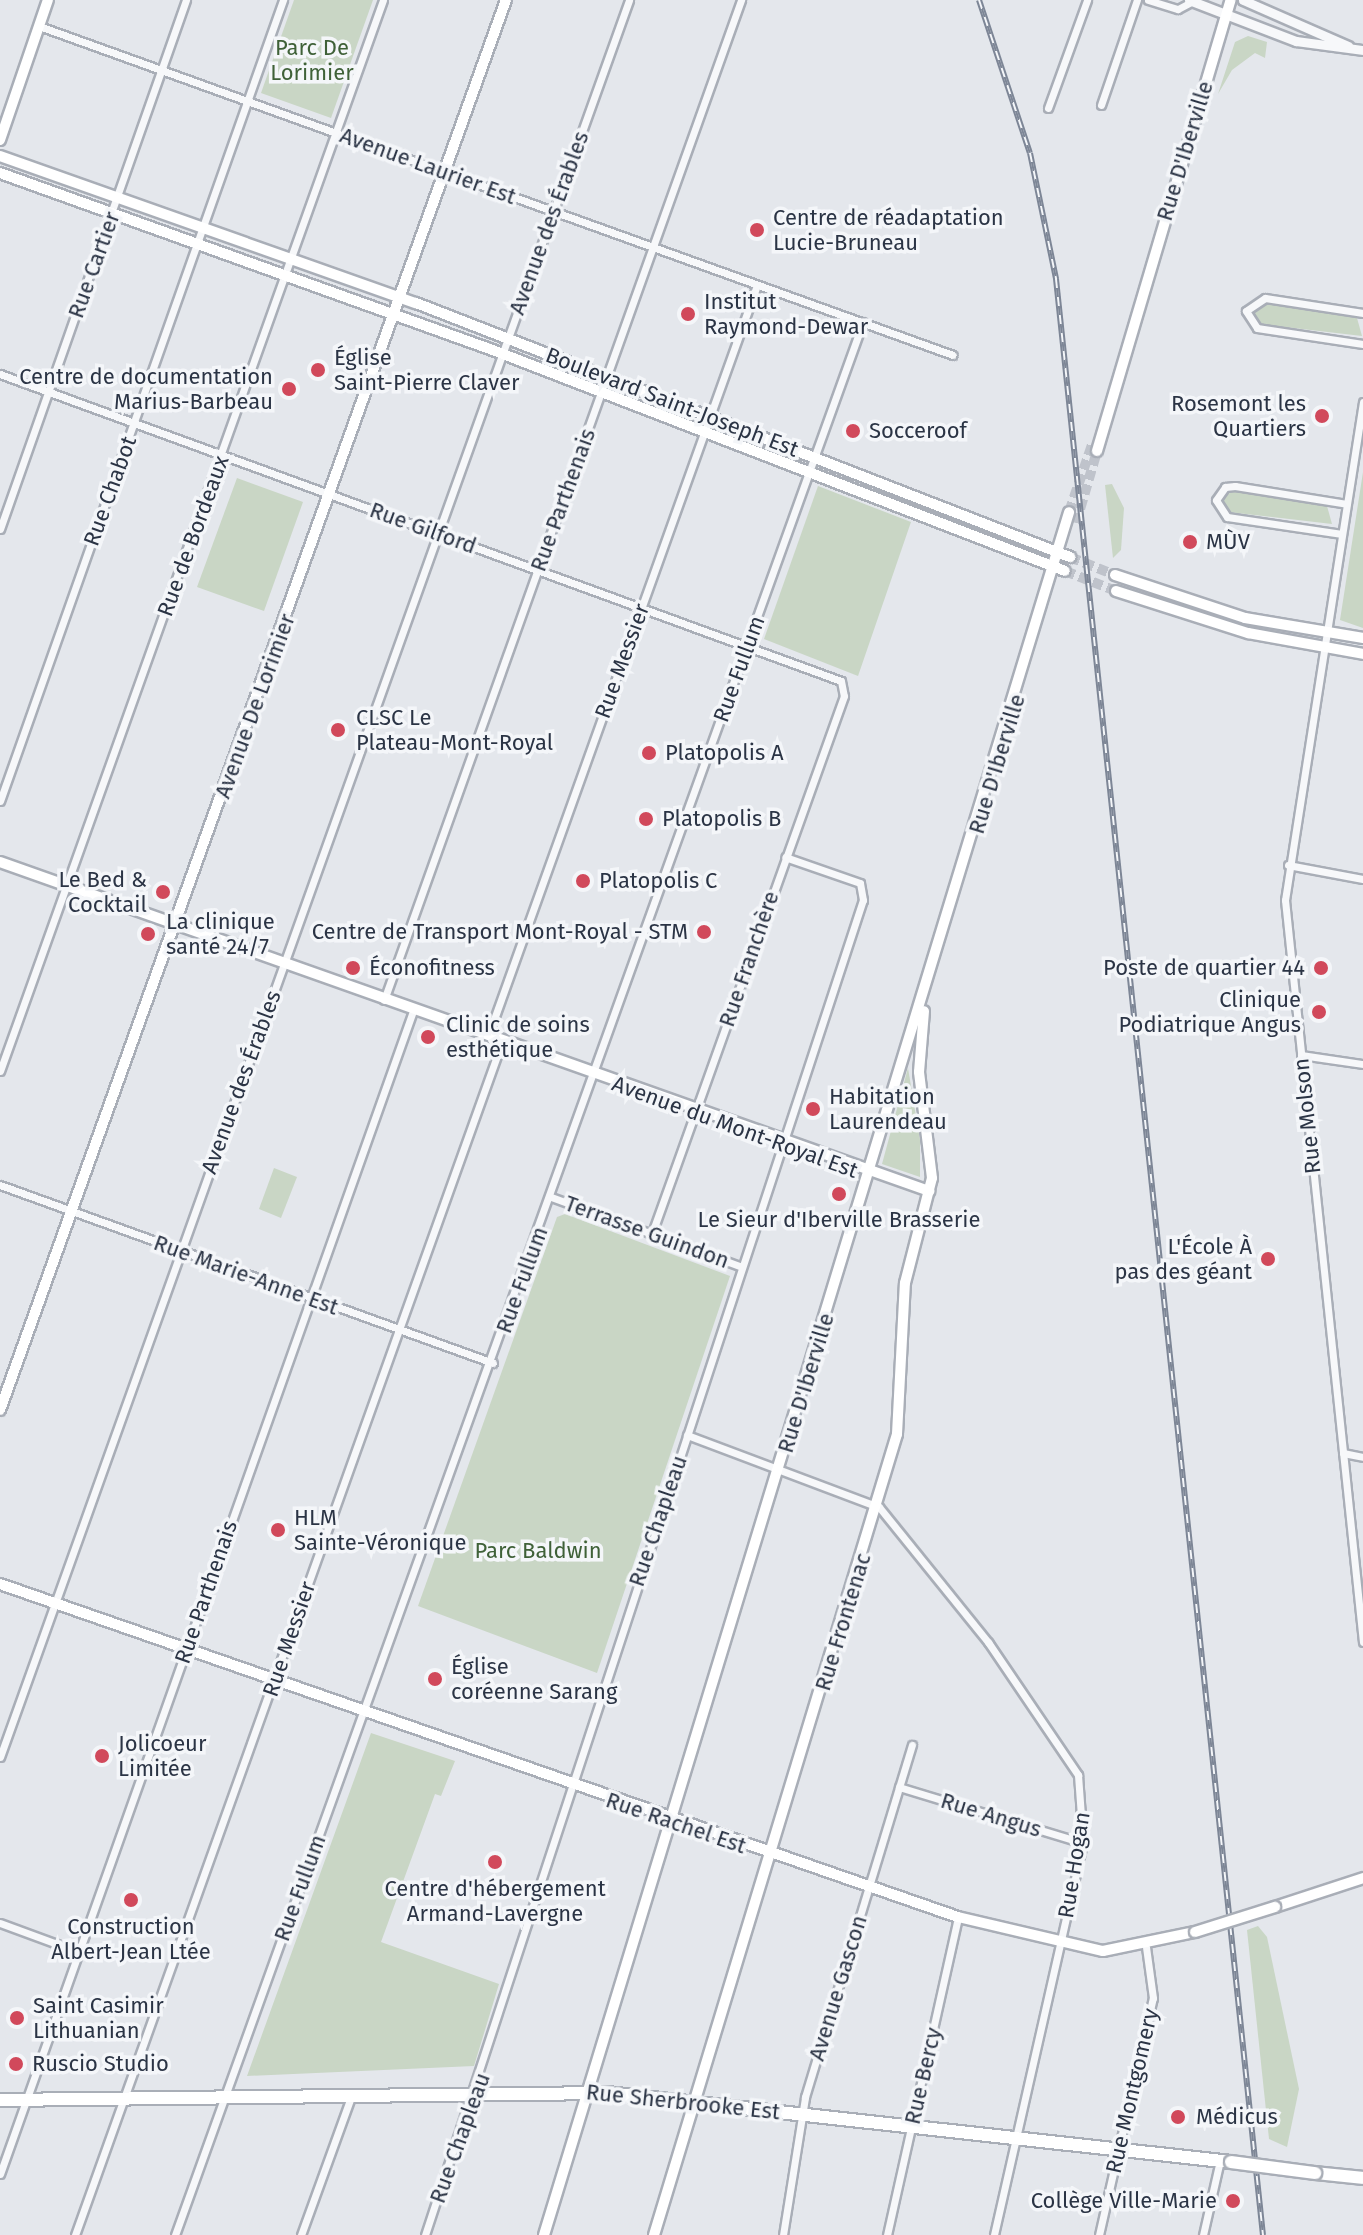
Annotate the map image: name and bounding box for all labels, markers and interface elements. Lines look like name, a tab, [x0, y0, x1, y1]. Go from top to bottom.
park label: Parc De Lorimier	[270, 34, 354, 86]
street label: Rue D'Iberville	[1151, 78, 1219, 224]
street label: Avenue Laurier Est	[336, 122, 520, 210]
street label: Avenue des Érables	[504, 128, 594, 318]
place label: Centre de réadaptation Lucie-Bruneau	[773, 204, 1004, 256]
street label: Rue Cartier	[63, 208, 125, 322]
marker: Centre de réadaptation Lucie-Bruneau	[748, 221, 766, 239]
place label: Institut Raymond-Dewar	[704, 288, 868, 340]
marker: Institut Raymond-Dewar	[679, 305, 697, 323]
street label: Boulevard Saint-Joseph Est	[542, 342, 802, 462]
place label: Église Saint-Pierre Claver	[334, 344, 519, 396]
marker: Église Saint-Pierre Claver	[309, 361, 327, 379]
place label: Centre de documentation Marius-Barbeau	[19, 363, 273, 414]
marker: Centre de documentation Marius-Barbeau	[280, 380, 298, 398]
place label: Rosemont les Quartiers	[1171, 390, 1306, 442]
marker: Rosemont les Quartiers	[1313, 407, 1331, 425]
place label: Socceroof	[869, 418, 967, 444]
marker: Socceroof	[844, 422, 862, 440]
street label: Rue Parthenais	[525, 425, 601, 575]
street label: Rue Chabot	[78, 433, 142, 549]
street label: Rue de Bordeaux	[152, 452, 234, 620]
street label: Rue Gilford	[366, 497, 480, 559]
place label: MÙV	[1206, 529, 1250, 555]
marker: MÙV	[1181, 533, 1199, 551]
street label: Rue Messier	[589, 600, 655, 722]
street label: Avenue De Lorimier	[209, 610, 301, 802]
street label: Rue Fullum	[708, 612, 770, 726]
street label: Rue D'Iberville	[963, 691, 1031, 837]
place label: CLSC Le Plateau-Mont-Royal	[356, 704, 553, 756]
marker: CLSC Le Plateau-Mont-Royal	[327, 719, 349, 741]
place label: Platopolis A	[665, 740, 784, 766]
marker: Platopolis A	[640, 744, 658, 762]
place label: Platopolis B	[662, 806, 781, 832]
marker: Platopolis B	[637, 810, 655, 828]
place label: Le Bed & Cocktail	[58, 866, 147, 918]
place label: Platopolis C	[599, 868, 717, 894]
marker: Platopolis C	[574, 872, 592, 890]
marker: Le Bed & Cocktail	[154, 883, 172, 901]
street label: Rue Franchère	[713, 888, 785, 1030]
place label: La clinique santé 24/7	[166, 908, 275, 960]
place label: Centre de Transport Mont-Royal - STM	[312, 919, 688, 945]
marker: La clinique santé 24/7	[137, 923, 159, 945]
marker: Centre de Transport Mont-Royal - STM	[695, 923, 713, 941]
place label: Éconofitness	[369, 955, 495, 981]
place label: Poste de quartier 44	[1103, 955, 1305, 981]
marker: Éconofitness	[344, 959, 362, 977]
marker: Poste de quartier 44	[1312, 959, 1330, 977]
place label: Clinique Podiatrique Angus	[1118, 986, 1301, 1038]
street label: Avenue des Érables	[196, 987, 286, 1177]
marker: Clinique Podiatrique Angus	[1308, 1001, 1330, 1023]
place label: Clinic de soins esthétique	[446, 1011, 590, 1062]
marker: Clinic de soins esthétique	[417, 1026, 439, 1048]
street label: Rue Molson	[1288, 1057, 1326, 1175]
street label: Avenue du Mont-Royal Est	[609, 1070, 861, 1184]
place label: Habitation Laurendeau	[829, 1083, 947, 1134]
marker: Habitation Laurendeau	[804, 1100, 822, 1118]
marker: Le Sieur d'Iberville Brasserie	[830, 1185, 848, 1203]
street label: Terrasse Guindon	[561, 1190, 733, 1274]
place label: Le Sieur d'Iberville Brasserie	[697, 1207, 981, 1233]
street label: Rue Fullum	[491, 1223, 553, 1337]
street label: Rue Marie-Anne Est	[150, 1229, 342, 1321]
place label: L'École À pas des géant	[1114, 1233, 1252, 1284]
marker: L'École À pas des géant	[1259, 1250, 1277, 1268]
street label: Rue D'Iberville	[772, 1310, 840, 1456]
street label: Rue Chapleau	[623, 1452, 693, 1590]
place label: HLM Sainte-Véronique	[294, 1504, 466, 1556]
street label: Rue Parthenais	[169, 1517, 243, 1667]
marker: HLM Sainte-Véronique	[269, 1521, 287, 1539]
park label: Parc Baldwin	[474, 1538, 602, 1564]
street label: Rue Frontenac	[810, 1550, 876, 1694]
street label: Rue Messier	[257, 1578, 321, 1700]
place label: Église coréenne Sarang	[451, 1653, 617, 1704]
marker: Église coréenne Sarang	[426, 1670, 444, 1688]
place label: Jolicoeur Limitée	[118, 1730, 206, 1782]
marker: Jolicoeur Limitée	[93, 1747, 111, 1765]
street label: Rue Rachel Est	[602, 1787, 750, 1859]
street label: Rue Angus	[938, 1787, 1044, 1843]
street label: Rue Hogan	[1053, 1810, 1095, 1920]
street label: Rue Fullum	[269, 1831, 331, 1945]
marker: Centre d'hébergement Armand-Lavergne	[486, 1853, 504, 1871]
place label: Centre d'hébergement Armand-Lavergne	[384, 1875, 606, 1926]
marker: Construction Albert-Jean Ltée	[122, 1891, 140, 1909]
street label: Avenue Gascon	[803, 1912, 873, 2064]
place label: Construction Albert-Jean Ltée	[51, 1913, 211, 1964]
place label: Saint Casimir Lithuanian	[33, 1992, 164, 2044]
street label: Rue Montgomery	[1100, 2006, 1164, 2176]
marker: Saint Casimir Lithuanian	[8, 2009, 26, 2027]
street label: Rue Bercy	[899, 2025, 947, 2127]
place label: Ruscio Studio	[32, 2051, 169, 2077]
marker: Ruscio Studio	[7, 2055, 25, 2073]
street label: Rue Chapleau	[424, 2069, 496, 2207]
street label: Rue Sherbrooke Est	[585, 2079, 781, 2125]
place label: Médicus	[1196, 2104, 1278, 2130]
marker: Médicus	[1167, 2106, 1189, 2128]
place label: Collège Ville-Marie	[1031, 2188, 1217, 2214]
marker: Collège Ville-Marie	[1224, 2192, 1242, 2210]

